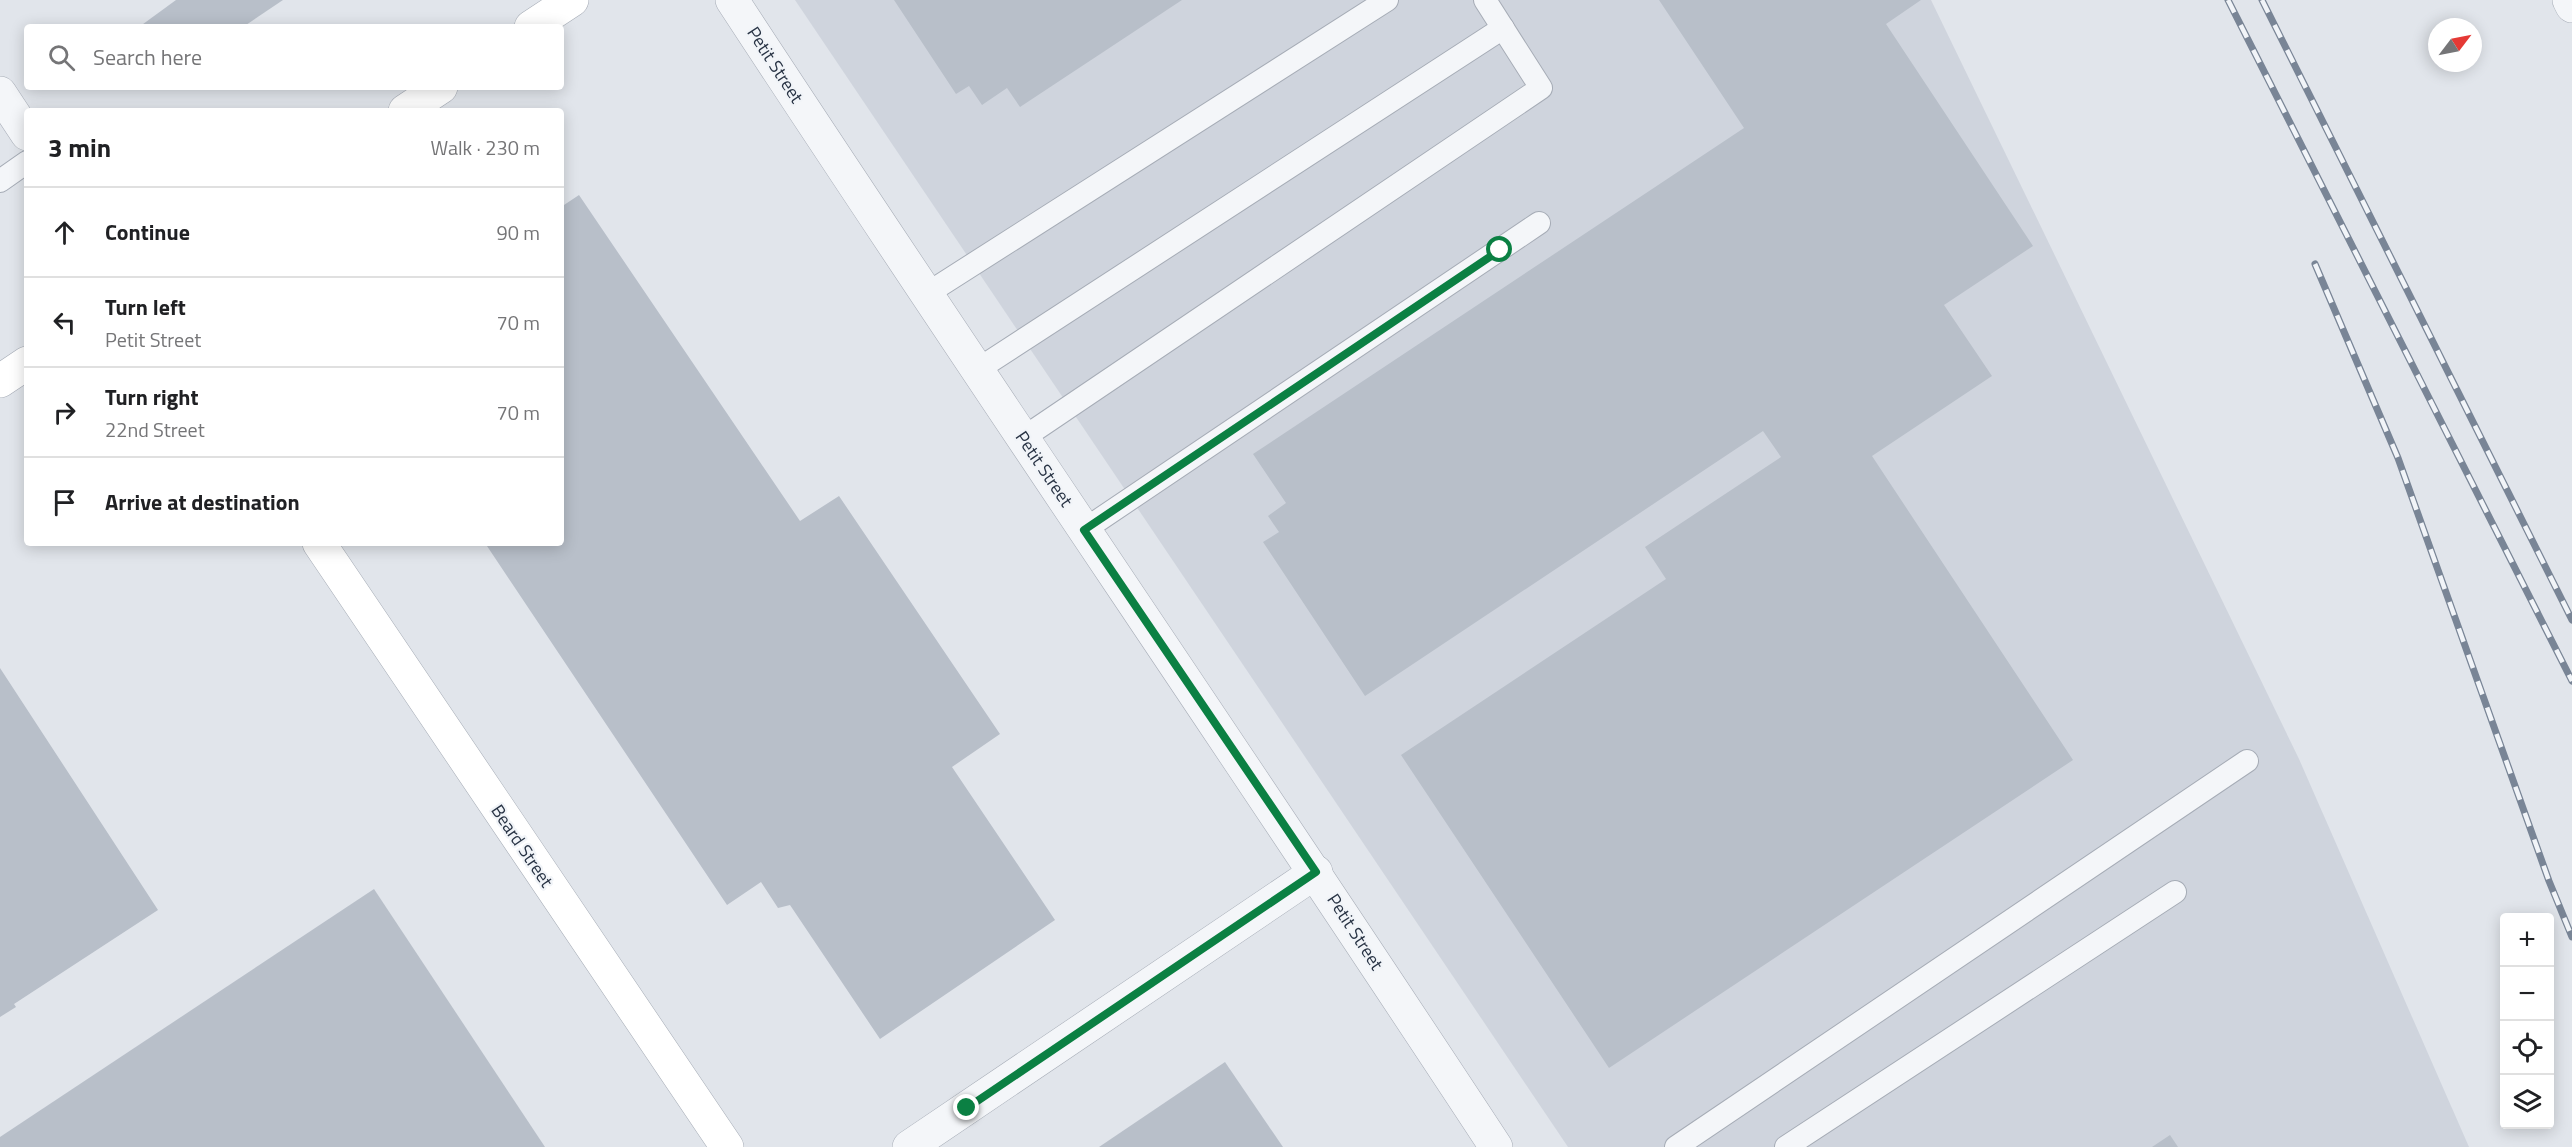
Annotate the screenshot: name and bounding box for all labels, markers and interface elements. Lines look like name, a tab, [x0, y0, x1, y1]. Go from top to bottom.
north arrow	[2428, 18, 2482, 72]
street label: Petit Street	[741, 21, 811, 109]
search box	[24, 24, 564, 90]
text: Search here	[93, 40, 202, 74]
icon: search	[45, 41, 78, 74]
text: 3 min	[48, 128, 111, 167]
text: Walk · 230 m	[431, 132, 540, 163]
text: Continue	[105, 215, 190, 249]
icon: ahead	[48, 216, 81, 249]
text: 90 m	[496, 217, 540, 248]
route start	[1486, 236, 1512, 262]
text: Turn left	[105, 290, 186, 324]
icon: left	[48, 306, 81, 339]
text: 70 m	[496, 307, 540, 338]
text: Petit Street	[105, 324, 201, 355]
text: Turn right	[105, 380, 199, 414]
icon: right	[48, 396, 81, 429]
text: 70 m	[496, 397, 540, 428]
text: 22nd Street	[105, 414, 205, 445]
street label: Petit Street	[1009, 425, 1080, 513]
text: Arrive at destination	[105, 485, 300, 519]
icon: arrive	[48, 486, 81, 519]
street label: Beard Street	[485, 799, 561, 893]
street label: Petit Street	[1321, 888, 1391, 976]
map controls	[2500, 913, 2554, 1129]
button: +	[2500, 913, 2554, 967]
button: −	[2500, 967, 2554, 1021]
button: locate	[2500, 1021, 2554, 1075]
button: layers	[2500, 1075, 2554, 1129]
route end	[953, 1094, 979, 1120]

